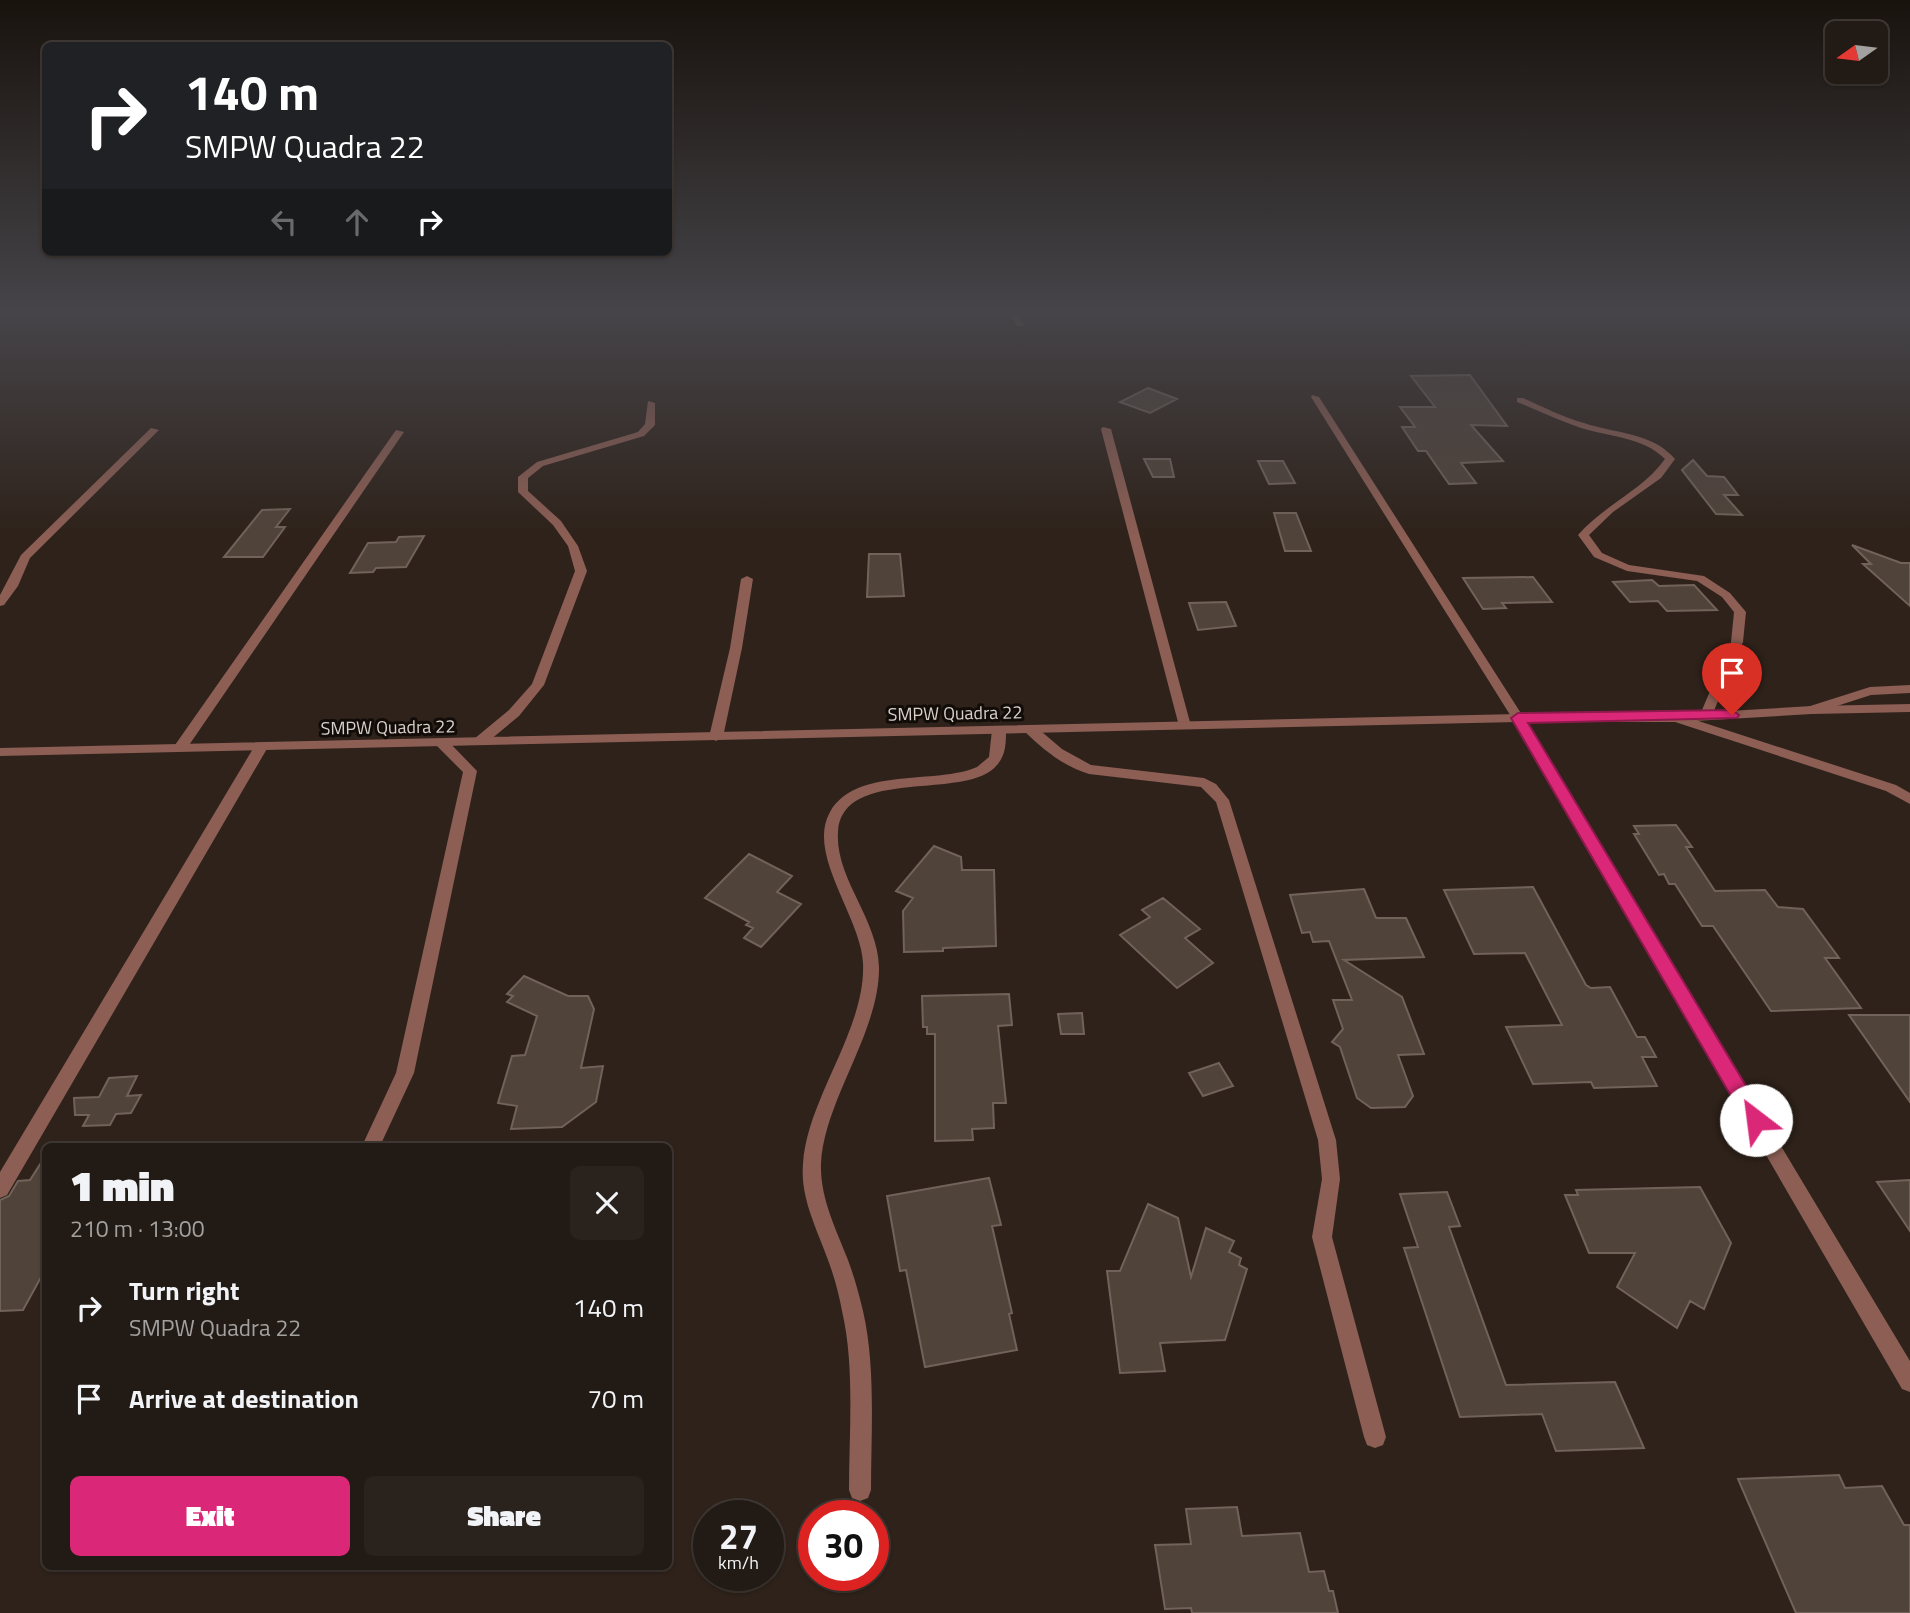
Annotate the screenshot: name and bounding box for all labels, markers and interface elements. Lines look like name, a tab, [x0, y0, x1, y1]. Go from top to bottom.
north arrow	[1825, 21, 1888, 84]
map controls	[1825, 21, 1888, 84]
text: 140 m	[185, 54, 319, 129]
icon: right	[70, 70, 161, 161]
text: SMPW Quadra 22	[185, 122, 425, 170]
icon: left	[265, 203, 303, 241]
icon: ahead	[338, 203, 376, 241]
icon: right	[411, 203, 449, 241]
pin	[1702, 643, 1762, 715]
icon: arrive	[1713, 654, 1751, 692]
street label: SMPW Quadra 22	[887, 698, 1023, 728]
street label: SMPW Quadra 22	[320, 712, 456, 742]
position arrow	[1719, 1083, 1793, 1157]
text: 1 min	[70, 1153, 174, 1217]
button: close	[570, 1166, 644, 1240]
text: 210 m · 13:00	[70, 1211, 205, 1246]
text: Turn right	[129, 1271, 240, 1310]
text: 140 m	[573, 1288, 644, 1327]
icon: right	[70, 1289, 108, 1327]
text: SMPW Quadra 22	[129, 1310, 301, 1345]
text: Arrive at destination	[129, 1379, 359, 1418]
text: 70 m	[587, 1379, 644, 1418]
icon: arrive	[70, 1380, 108, 1418]
button: Exit	[70, 1476, 350, 1556]
button: Share	[364, 1476, 644, 1556]
speed limit sign: 30	[798, 1500, 889, 1591]
text: 27	[719, 1509, 758, 1563]
text: km/h	[718, 1549, 759, 1576]

